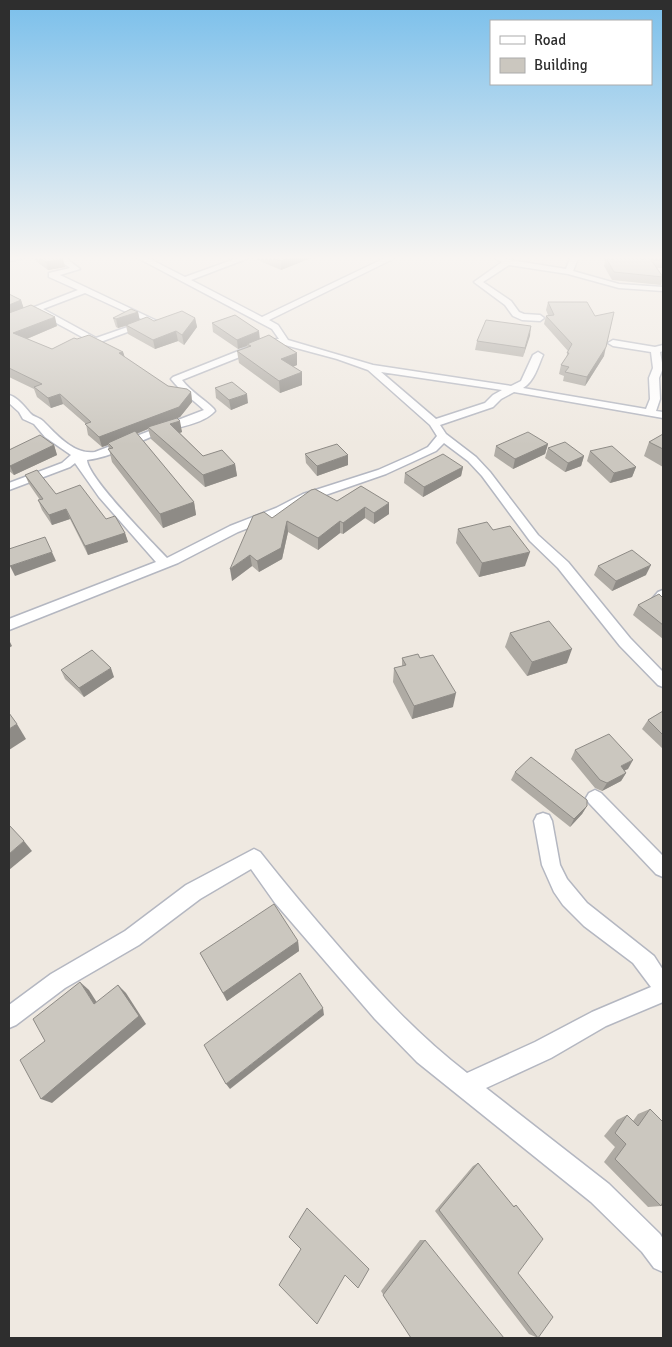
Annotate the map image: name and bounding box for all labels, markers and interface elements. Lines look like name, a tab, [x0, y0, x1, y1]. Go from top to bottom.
legend	[490, 20, 652, 85]
text: Road	[534, 31, 566, 49]
text: Building	[534, 56, 588, 74]

